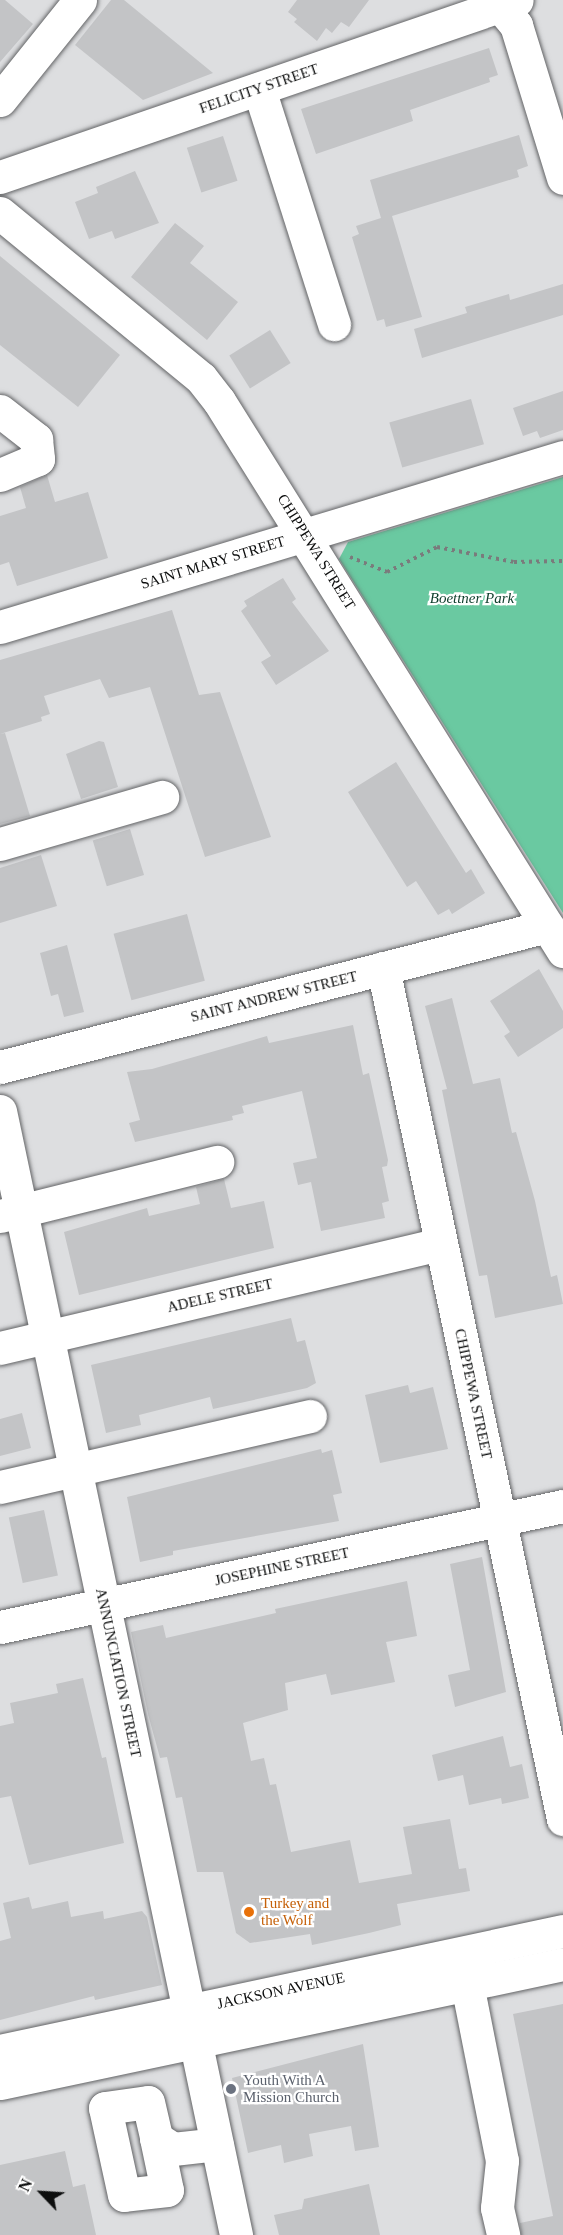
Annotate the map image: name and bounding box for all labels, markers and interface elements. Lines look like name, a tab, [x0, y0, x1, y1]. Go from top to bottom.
street label: FELICITY STREET	[197, 60, 321, 118]
street label: CHIPPEWA STREET	[273, 491, 359, 613]
street label: SAINT MARY STREET	[138, 532, 288, 594]
park label: Boettner Park	[430, 590, 514, 608]
street label: SAINT ANDREW STREET	[188, 967, 360, 1027]
street label: ADELE STREET	[165, 1275, 275, 1317]
street label: CHIPPEWA STREET	[450, 1327, 496, 1461]
street label: JOSEPHINE STREET	[213, 1544, 351, 1590]
street label: ANNUNCIATION STREET	[91, 1587, 145, 1759]
place label: Turkey and the Wolf	[261, 1894, 329, 1929]
marker: Turkey and the Wolf	[242, 1905, 256, 1919]
street label: JACKSON AVENUE	[215, 1969, 347, 2013]
place label: Youth With A Mission Church	[243, 2071, 339, 2106]
marker: Youth With A Mission Church	[224, 2082, 238, 2096]
north arrow	[12, 2163, 72, 2223]
text: N	[15, 2176, 35, 2194]

